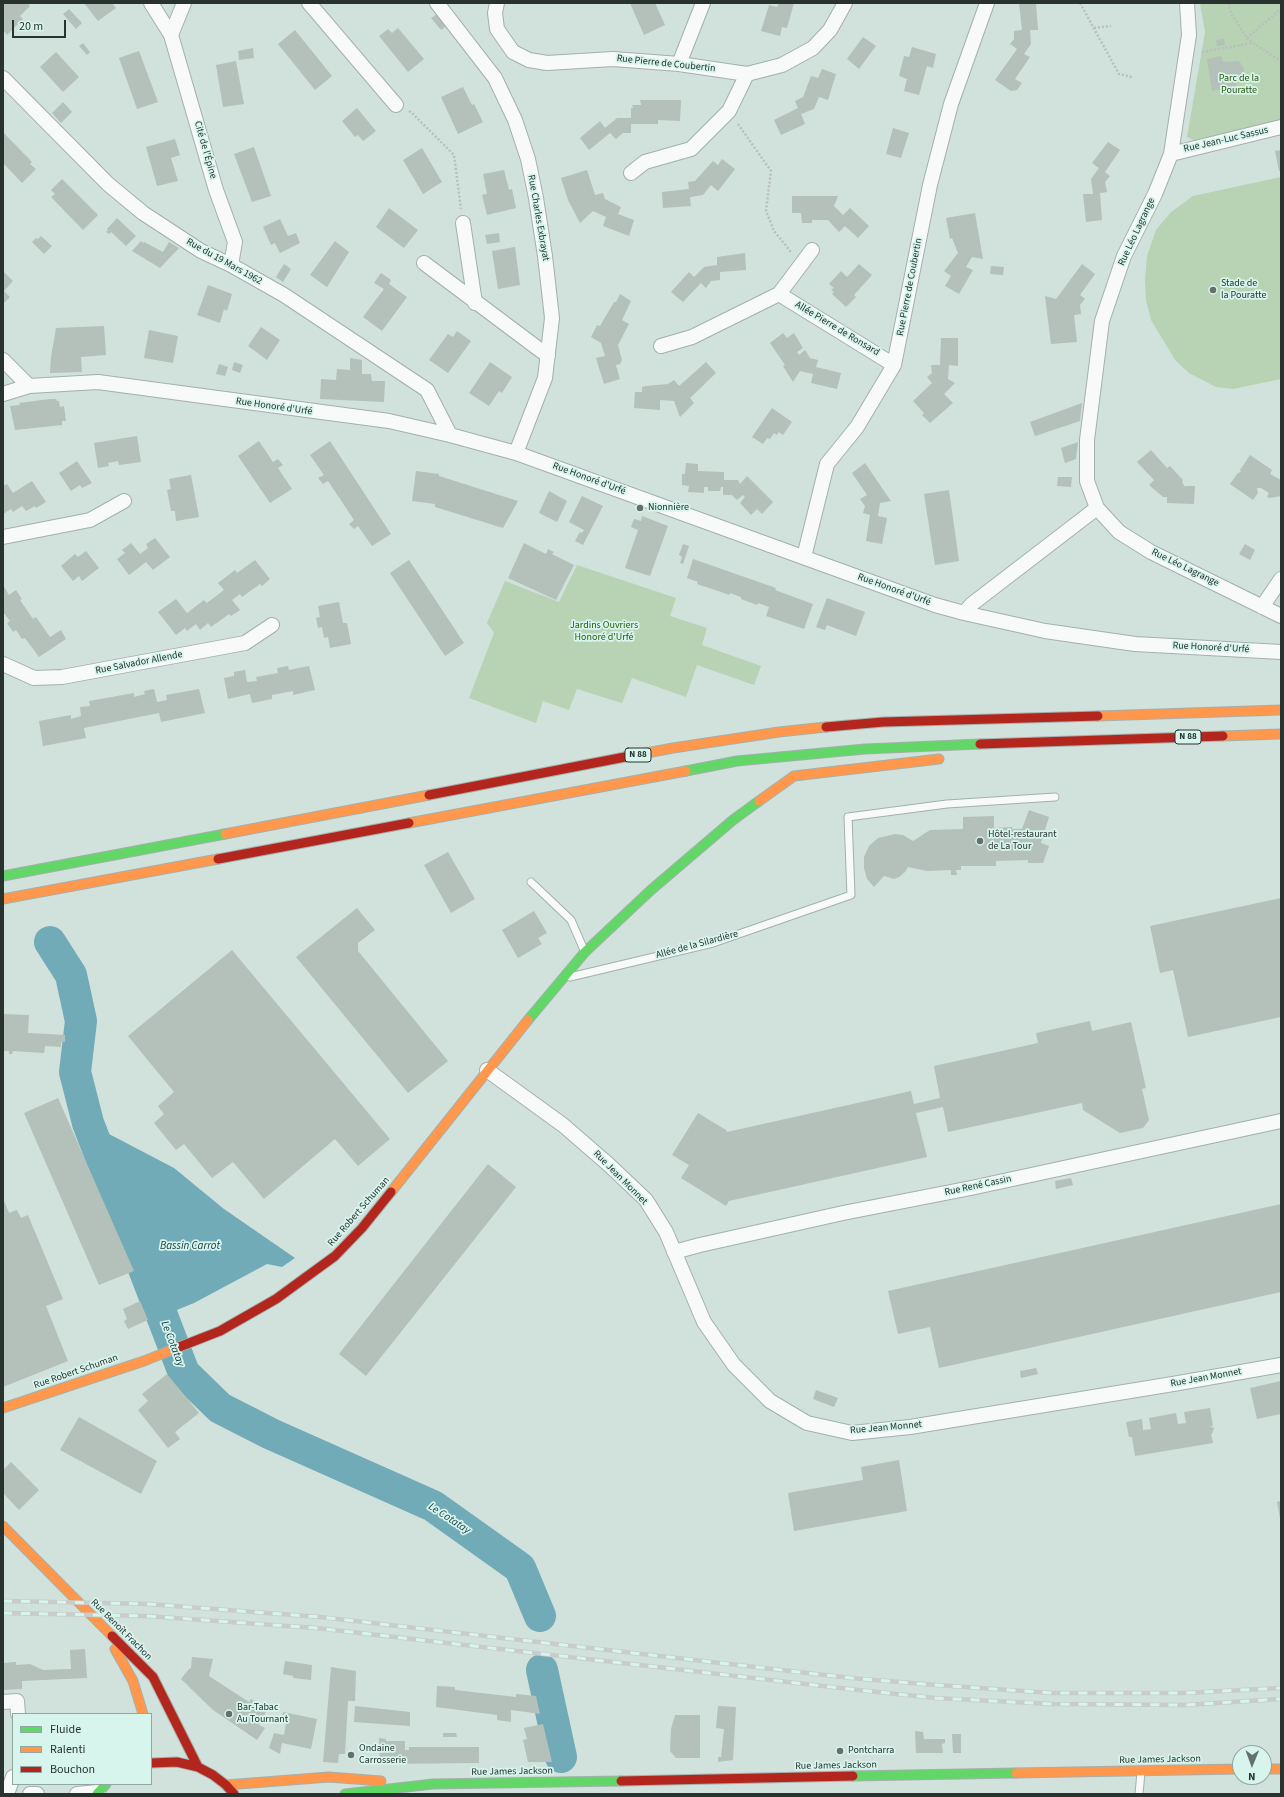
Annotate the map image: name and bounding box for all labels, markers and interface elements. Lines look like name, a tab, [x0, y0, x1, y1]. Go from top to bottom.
scale bar	[14, 12, 68, 38]
text: 20 m	[19, 18, 43, 35]
street label: Rue Pierre de Coubertin	[616, 53, 716, 75]
park label: Parc de la Pouratte	[1219, 73, 1259, 96]
street label: Cité de l'Épine	[191, 120, 219, 180]
street label: Rue Jean-Luc Sassus	[1183, 124, 1269, 156]
street label: Rue Charles Exbrayat	[525, 174, 551, 262]
street label: Rue Léo Lagrange	[1116, 196, 1158, 268]
street label: Rue du 19 Mars 1962	[184, 236, 264, 288]
street label: Rue Pierre de Coubertin	[895, 237, 925, 337]
place label: Stade de la Pouratte	[1221, 278, 1266, 302]
marker: Stade de la Pouratte	[1208, 285, 1218, 295]
street label: Allée Pierre de Ronsard	[793, 299, 881, 359]
street label: Rue Honoré d'Urfé	[235, 396, 313, 418]
street label: Rue Honoré d'Urfé	[551, 460, 627, 498]
place label: Nionnière	[648, 502, 689, 514]
marker: Nionnière	[635, 503, 645, 513]
street label: Rue Léo Lagrange	[1149, 546, 1221, 590]
street label: Rue Honoré d'Urfé	[856, 571, 932, 609]
park label: Jardins Ouvriers Honoré d'Urfé	[570, 620, 638, 644]
street label: Rue Honoré d'Urfé	[1172, 640, 1250, 656]
street label: Rue Salvador Allende	[94, 649, 184, 677]
road number: N 88	[1175, 730, 1201, 744]
road number: N 88	[625, 748, 651, 762]
place label: Hôtel-restaurant de La Tour	[988, 829, 1057, 852]
marker: Hôtel-restaurant de La Tour	[975, 836, 985, 846]
street label: Allée de la Silardière	[655, 928, 739, 962]
street label: Rue Jean Monnet	[590, 1148, 650, 1208]
street label: Rue René Cassin	[943, 1173, 1013, 1199]
street label: Rue Robert Schuman	[326, 1175, 392, 1249]
water label: Bassin Carrot	[160, 1240, 220, 1254]
water label: Le Cotatay	[157, 1319, 187, 1369]
street label: Rue Robert Schuman	[32, 1352, 120, 1392]
street label: Rue Jean Monnet	[1169, 1366, 1243, 1390]
street label: Rue Jean Monnet	[850, 1419, 922, 1437]
water label: Le Cotatay	[425, 1500, 473, 1538]
street label: Rue Benoît Frachon	[88, 1597, 154, 1663]
place label: Bar-Tabac Au Tournant	[237, 1702, 288, 1726]
marker: Bar-Tabac Au Tournant	[224, 1709, 234, 1719]
legend	[12, 1713, 152, 1785]
text: Fluide	[50, 1721, 81, 1738]
text: Ralenti	[50, 1741, 85, 1758]
place label: Ondaine Carrosserie	[359, 1743, 406, 1766]
place label: Pontcharra	[848, 1745, 894, 1757]
north arrow	[1232, 1745, 1272, 1785]
marker: Pontcharra	[835, 1746, 845, 1756]
marker: Ondaine Carrosserie	[346, 1750, 356, 1760]
street label: Rue James Jackson	[1119, 1753, 1201, 1767]
street label: Rue James Jackson	[795, 1759, 877, 1773]
text: Bouchon	[50, 1761, 95, 1778]
street label: Rue James Jackson	[471, 1765, 553, 1779]
text: N	[1248, 1769, 1256, 1784]

